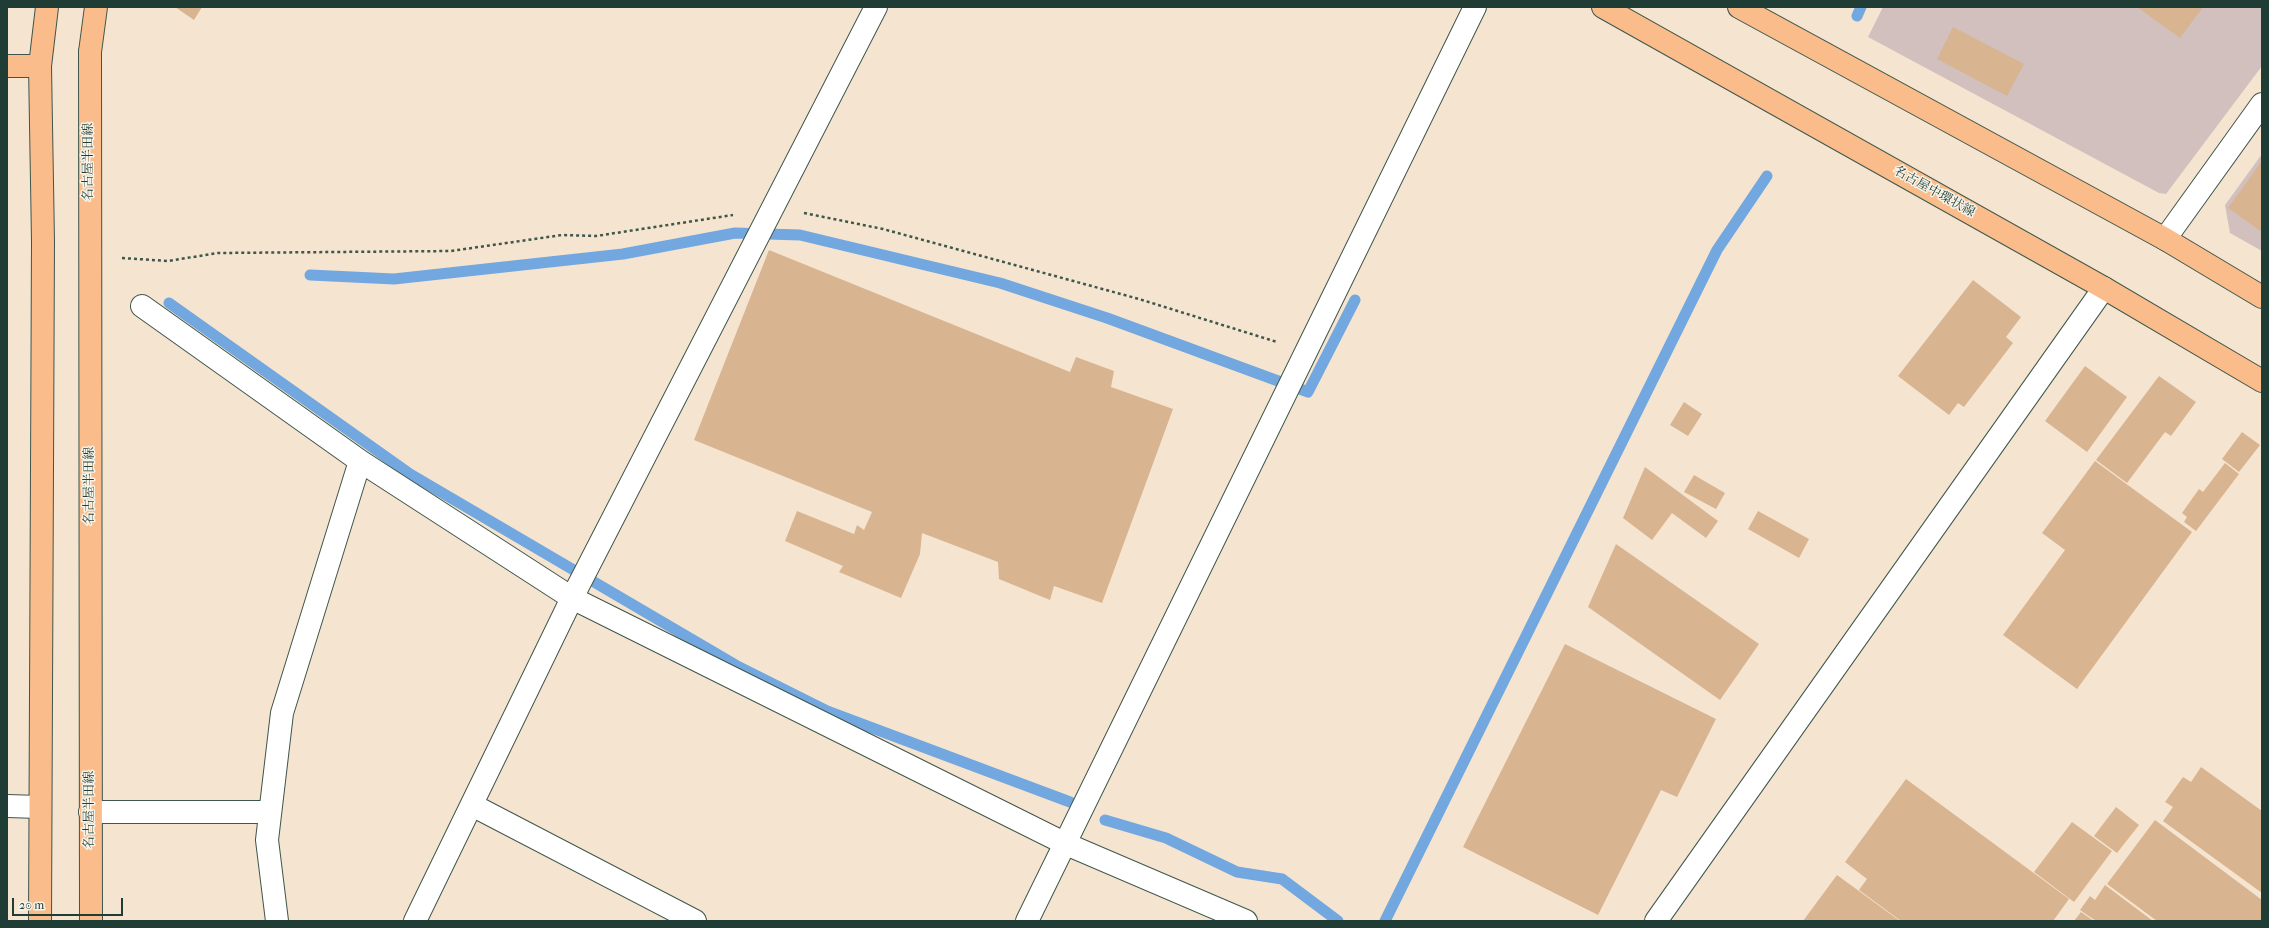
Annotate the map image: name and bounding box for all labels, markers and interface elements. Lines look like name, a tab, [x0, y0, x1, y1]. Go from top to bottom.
street label: 名古屋半田線	[81, 123, 97, 201]
street label: 名古屋中環状線	[1890, 163, 1978, 221]
street label: 名古屋半田線	[82, 447, 98, 525]
street label: 名古屋半田線	[82, 771, 98, 849]
scale bar	[14, 890, 125, 916]
text: 20 m	[19, 898, 44, 912]

